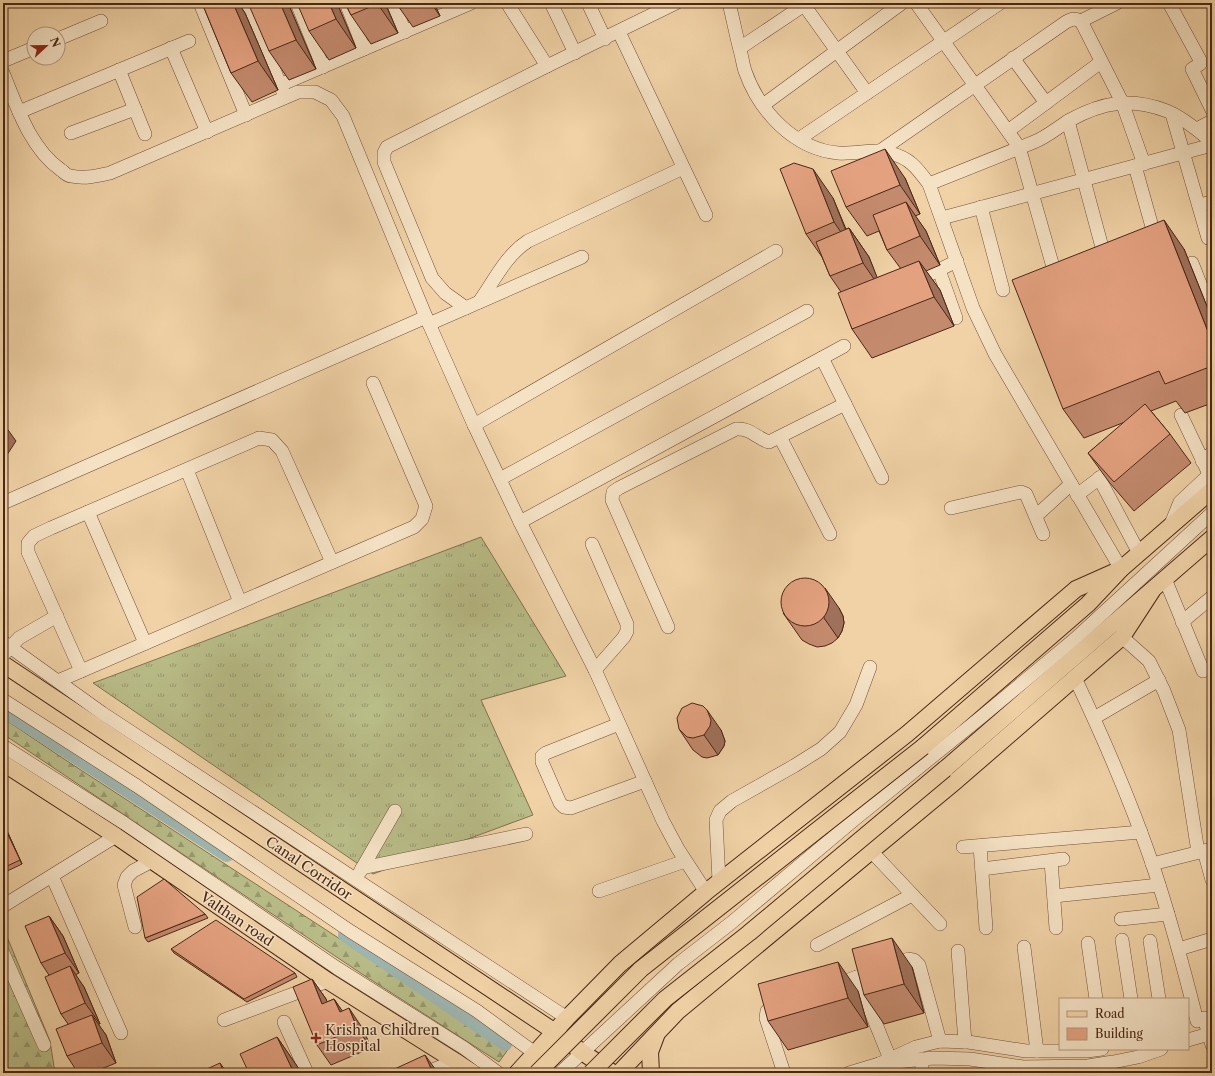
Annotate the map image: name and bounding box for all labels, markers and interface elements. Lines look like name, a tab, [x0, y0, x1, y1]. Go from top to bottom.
north arrow	[26, 26, 66, 66]
text: N	[47, 35, 64, 50]
street label: Canal Corridor	[262, 832, 356, 904]
street label: Valthan road	[196, 887, 277, 950]
legend	[1059, 998, 1189, 1050]
text: Road	[1095, 1006, 1125, 1021]
place label: Krishna Children Hospital	[325, 1021, 440, 1055]
text: Building	[1095, 1026, 1143, 1041]
marker: Krishna Children Hospital	[310, 1032, 322, 1044]

